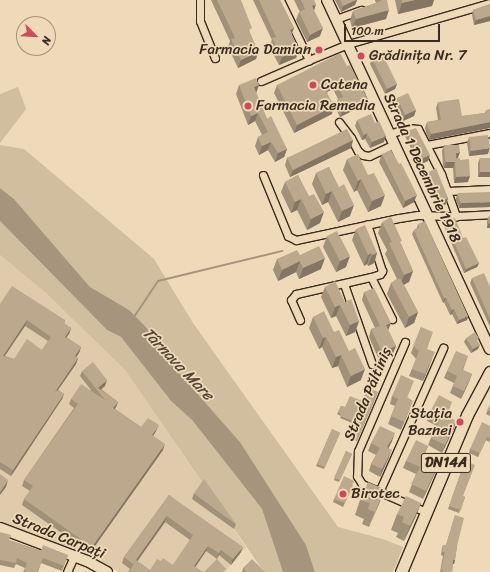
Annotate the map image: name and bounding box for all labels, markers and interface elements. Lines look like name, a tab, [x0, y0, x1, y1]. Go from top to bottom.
north arrow	[16, 16, 56, 56]
scale bar	[346, 16, 442, 42]
text: 100 m	[351, 20, 384, 42]
text: N	[36, 33, 57, 48]
place label: Farmacia Damian	[199, 41, 311, 59]
marker: Farmacia Damian	[314, 45, 324, 55]
place label: Grădinița Nr. 7	[369, 47, 467, 65]
marker: Grădinița Nr. 7	[356, 51, 366, 61]
place label: Catena	[321, 76, 368, 94]
marker: Catena	[308, 80, 318, 90]
street label: Strada 1 Decembrie 1918	[379, 90, 465, 246]
place label: Farmacia Remedia	[256, 97, 376, 115]
marker: Farmacia Remedia	[243, 101, 253, 111]
water label: Târnava Mare	[138, 323, 218, 405]
street label: Strada Păltiniș	[340, 345, 396, 443]
place label: Stația Baznei	[408, 404, 452, 439]
marker: Stația Baznei	[455, 417, 465, 427]
road number: DN14A	[420, 451, 472, 475]
place label: Birotec	[351, 485, 400, 503]
marker: Birotec	[338, 489, 348, 499]
street label: Strada Carpați	[10, 509, 108, 563]

